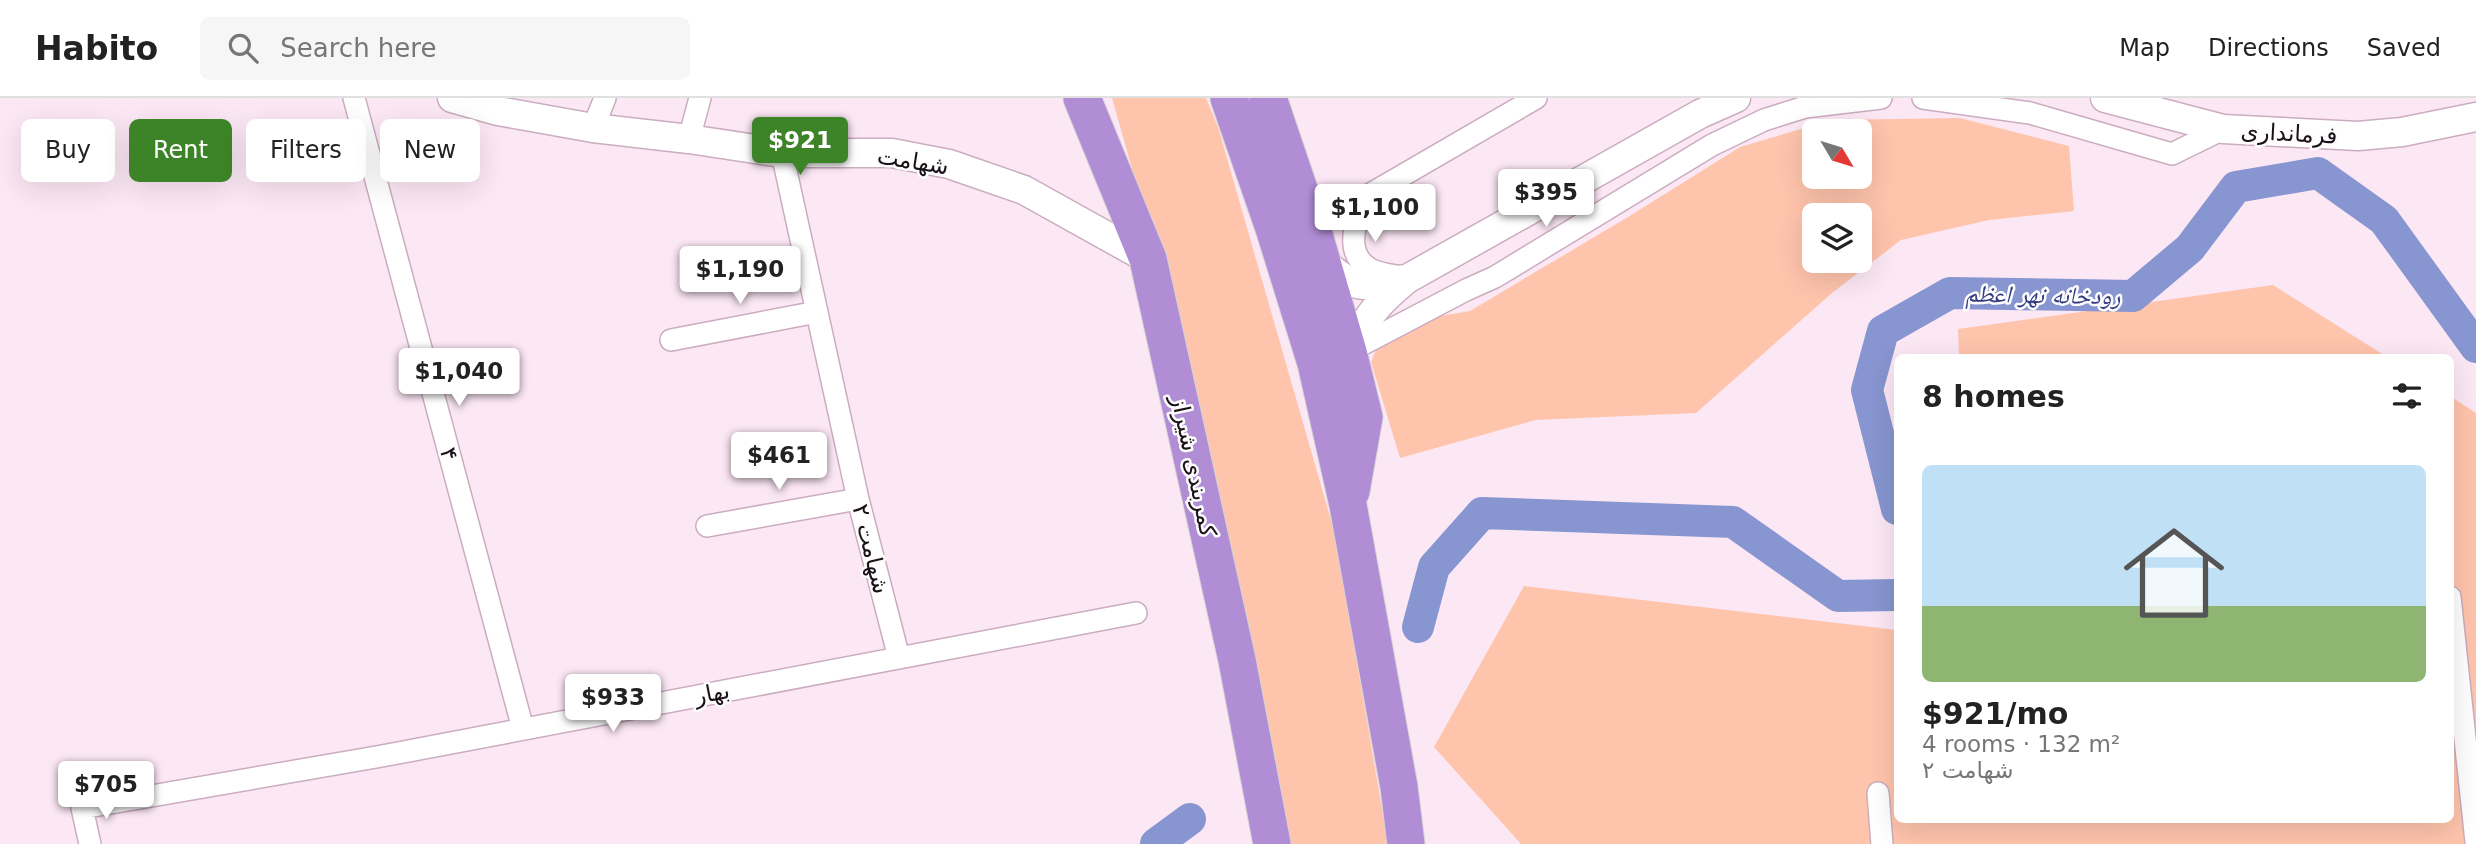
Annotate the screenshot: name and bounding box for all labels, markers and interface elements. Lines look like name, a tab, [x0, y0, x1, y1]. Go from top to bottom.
search box	[200, 17, 690, 80]
text: Habito	[35, 29, 158, 68]
icon: search	[224, 29, 262, 67]
text: Search here	[280, 33, 436, 63]
text: Map	[2119, 34, 2170, 62]
text: Directions	[2208, 34, 2329, 62]
text: Saved	[2367, 34, 2441, 62]
street label: فرمانداری	[2240, 117, 2338, 150]
pin: $921	[759, 118, 841, 177]
chip: Buy	[21, 119, 115, 182]
chip: Rent	[129, 119, 232, 182]
chip: Filters	[246, 119, 366, 182]
chip: New	[380, 119, 480, 182]
north arrow	[1802, 119, 1872, 189]
map controls	[1802, 119, 1872, 273]
text: $921	[768, 127, 832, 153]
street label: شهامت	[875, 143, 950, 180]
pin: $395	[1505, 170, 1587, 229]
text: $395	[1514, 179, 1578, 205]
pin: $1,100	[1318, 184, 1432, 244]
text: $1,100	[1331, 194, 1419, 220]
button: layers	[1802, 203, 1872, 273]
pin: $1,190	[683, 246, 797, 306]
text: $1,190	[696, 256, 784, 282]
water label: رودخانه نهر اعظم	[1965, 280, 2121, 312]
pin: $1,040	[402, 348, 516, 408]
text: $1,040	[415, 358, 503, 384]
icon: filters	[2388, 377, 2426, 415]
text: 8 homes	[1922, 379, 2065, 414]
street label: کمربندی شیراز	[1165, 392, 1222, 539]
pin: $461	[738, 432, 820, 492]
text: $461	[747, 442, 811, 468]
street label: ۴	[435, 445, 463, 463]
street label: ۲ شهامت	[846, 501, 895, 597]
icon: home	[2111, 510, 2237, 636]
pin: $933	[572, 674, 654, 734]
street label: بهار	[691, 677, 732, 710]
text: $933	[581, 684, 645, 710]
text: $921/mo	[1922, 696, 2068, 731]
text: 4 rooms · 132 m²	[1922, 731, 2120, 757]
text: ۲ شهامت	[1922, 757, 2013, 783]
pin: $705	[65, 762, 147, 821]
text: $705	[74, 771, 138, 797]

